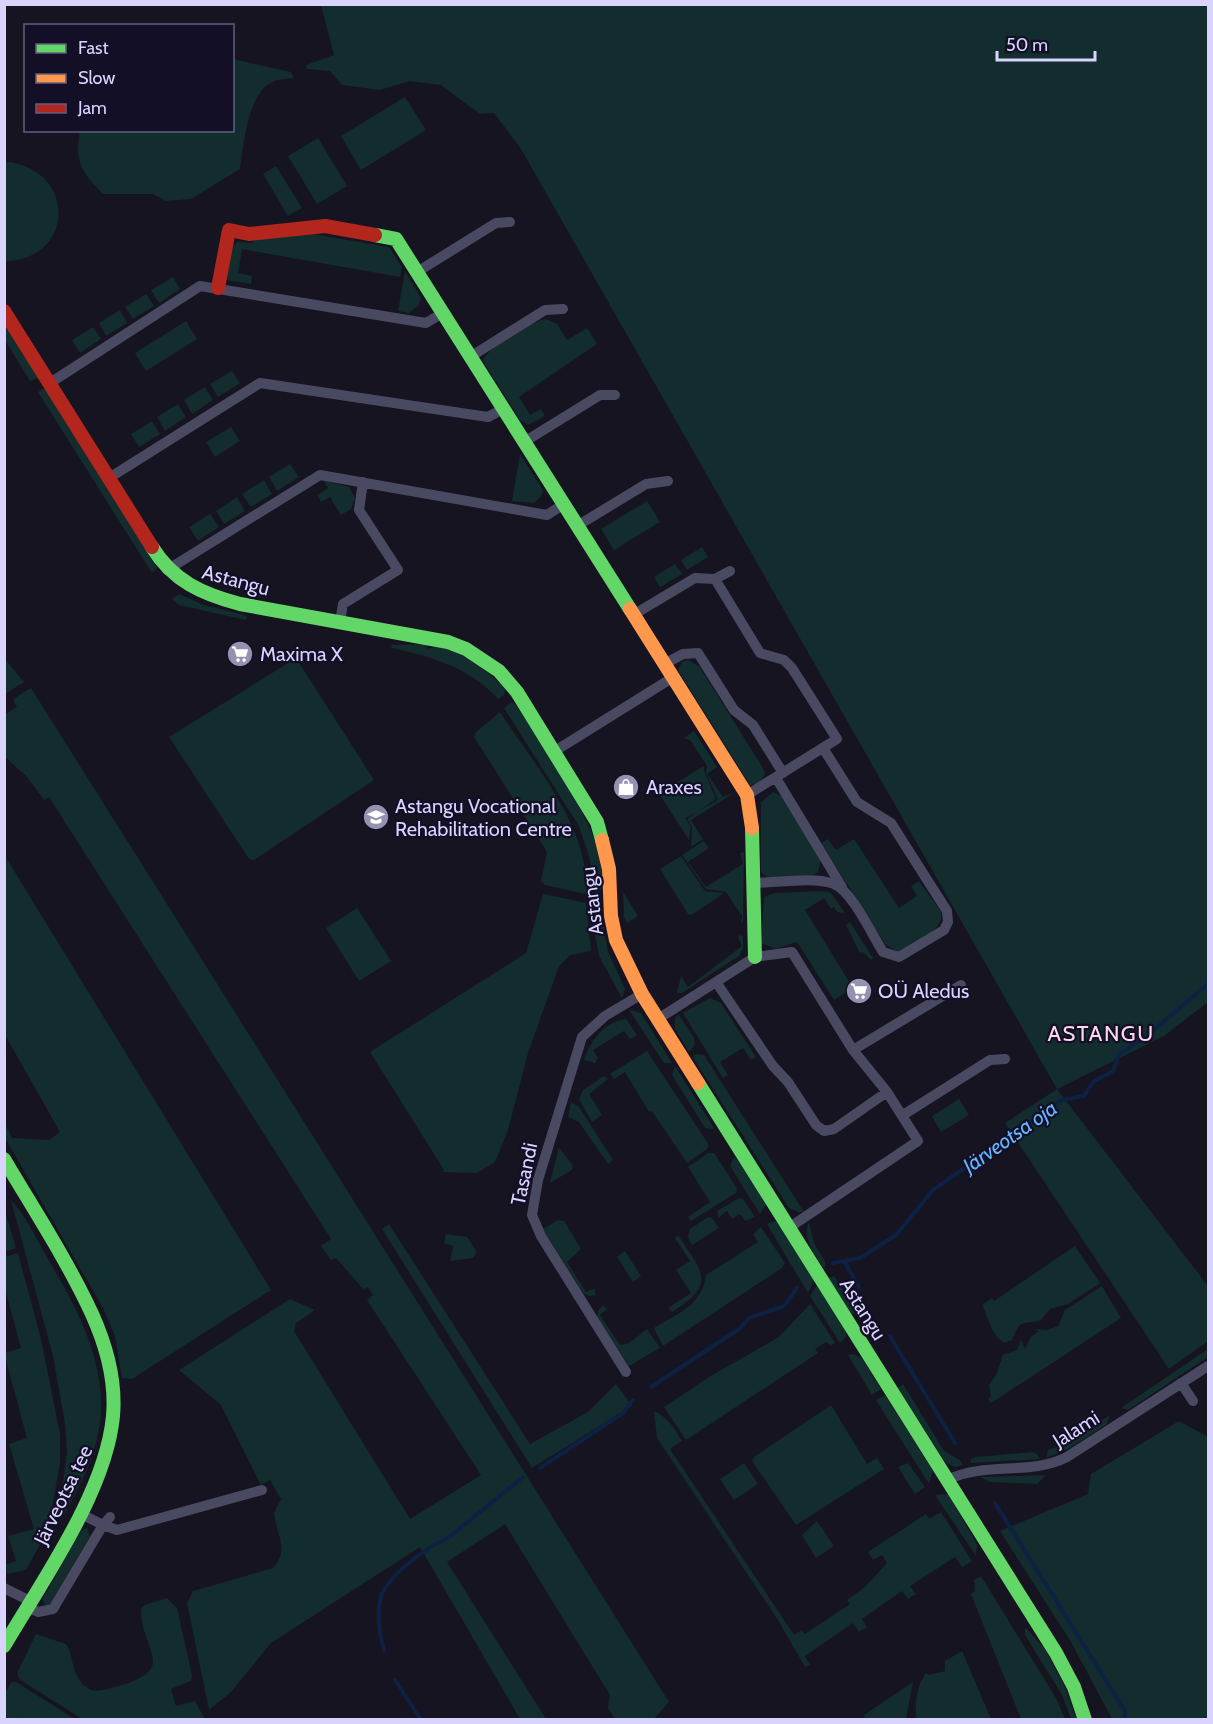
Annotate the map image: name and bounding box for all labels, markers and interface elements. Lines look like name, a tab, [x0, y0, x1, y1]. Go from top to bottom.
legend	[24, 24, 234, 132]
scale bar	[997, 24, 1094, 62]
text: 50 m	[1006, 34, 1048, 56]
text: Fast	[78, 37, 109, 59]
text: Slow	[78, 67, 115, 89]
text: Jam	[77, 97, 107, 119]
street label: Astangu	[200, 560, 272, 600]
supermarket icon: Maxima X	[225, 639, 255, 669]
place label: Maxima X	[260, 642, 343, 666]
shop icon: Araxes	[611, 772, 641, 802]
place label: Araxes	[646, 775, 702, 799]
place label: Astangu Vocational Rehabilitation Centre	[395, 794, 572, 841]
school or university icon: Astangu Vocational Rehabilitation Centre	[361, 802, 391, 832]
street label: Astangu	[576, 866, 608, 936]
supermarket icon: OÜ Aledus	[844, 976, 874, 1006]
place label: OÜ Aledus	[878, 979, 969, 1003]
district label: ASTANGU	[1047, 1020, 1155, 1047]
water label: Järveotsa oja	[956, 1095, 1062, 1180]
street label: Tasandi	[506, 1140, 542, 1208]
street label: Astangu	[835, 1274, 891, 1344]
street label: Jalami	[1047, 1405, 1104, 1453]
street label: Järveotsa tee	[28, 1441, 97, 1550]

